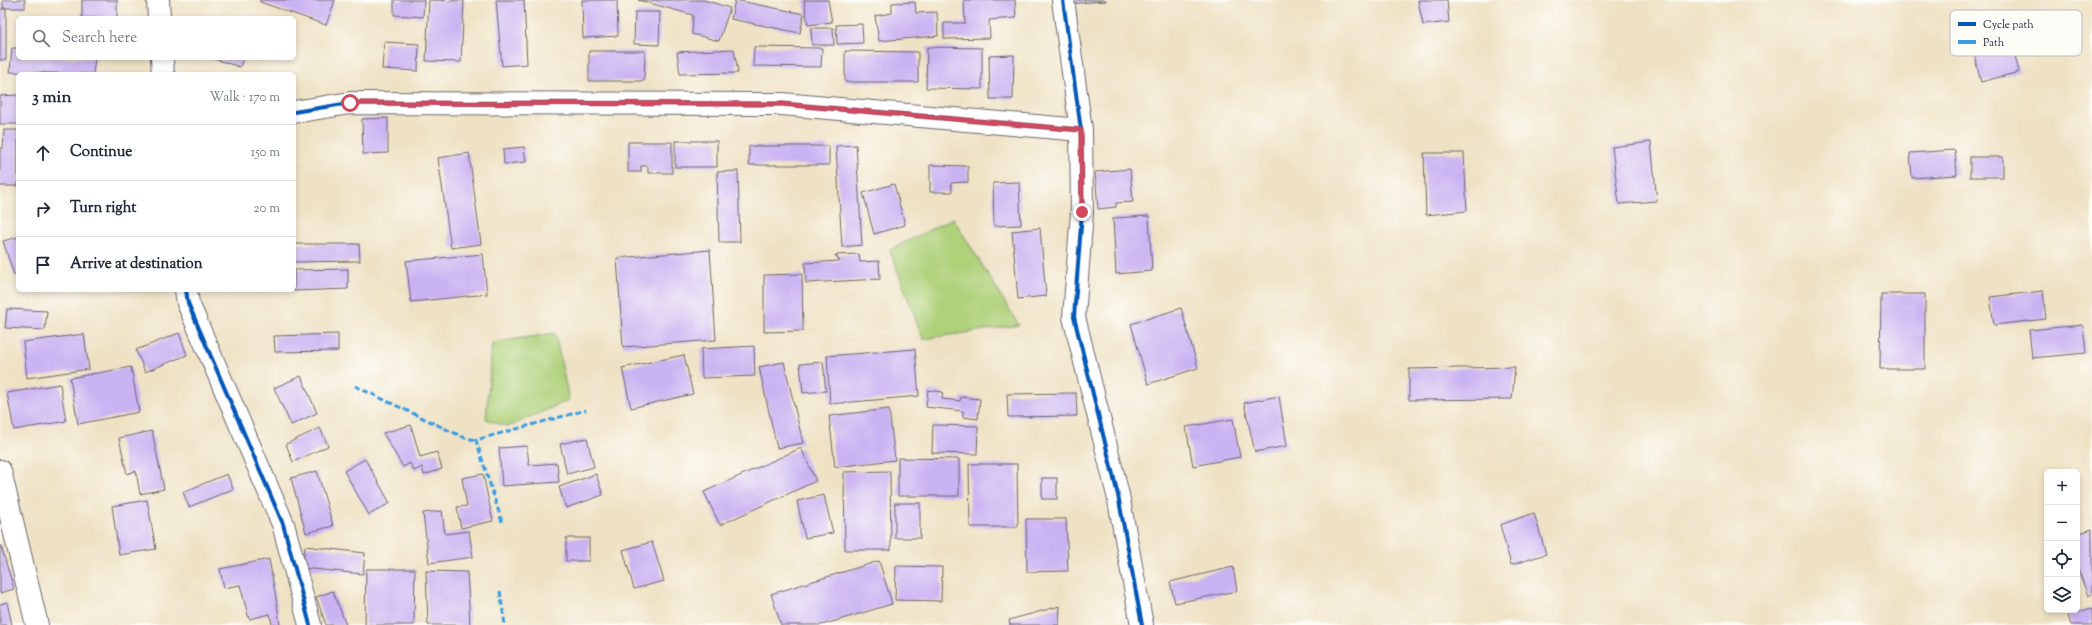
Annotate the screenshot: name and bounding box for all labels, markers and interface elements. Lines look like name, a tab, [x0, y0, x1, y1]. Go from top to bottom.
legend	[1950, 10, 2082, 56]
search box	[16, 16, 296, 60]
text: Cycle path	[1983, 17, 2034, 33]
icon: search	[30, 27, 52, 49]
text: Search here	[62, 28, 137, 49]
text: Path	[1983, 35, 2005, 51]
text: 3 min	[32, 86, 71, 110]
text: Walk · 170 m	[210, 89, 280, 107]
route start	[341, 94, 359, 112]
icon: ahead	[32, 142, 54, 164]
text: Continue	[70, 142, 132, 163]
text: 150 m	[251, 144, 280, 162]
icon: right	[32, 198, 54, 220]
text: Turn right	[70, 198, 136, 219]
text: 20 m	[254, 200, 280, 218]
route end	[1073, 203, 1091, 221]
icon: arrive	[32, 254, 54, 276]
text: Arrive at destination	[70, 254, 203, 275]
map controls	[2044, 469, 2080, 613]
button: +	[2044, 469, 2080, 505]
button: −	[2044, 505, 2080, 541]
button: locate	[2044, 541, 2080, 577]
button: layers	[2044, 577, 2080, 613]

